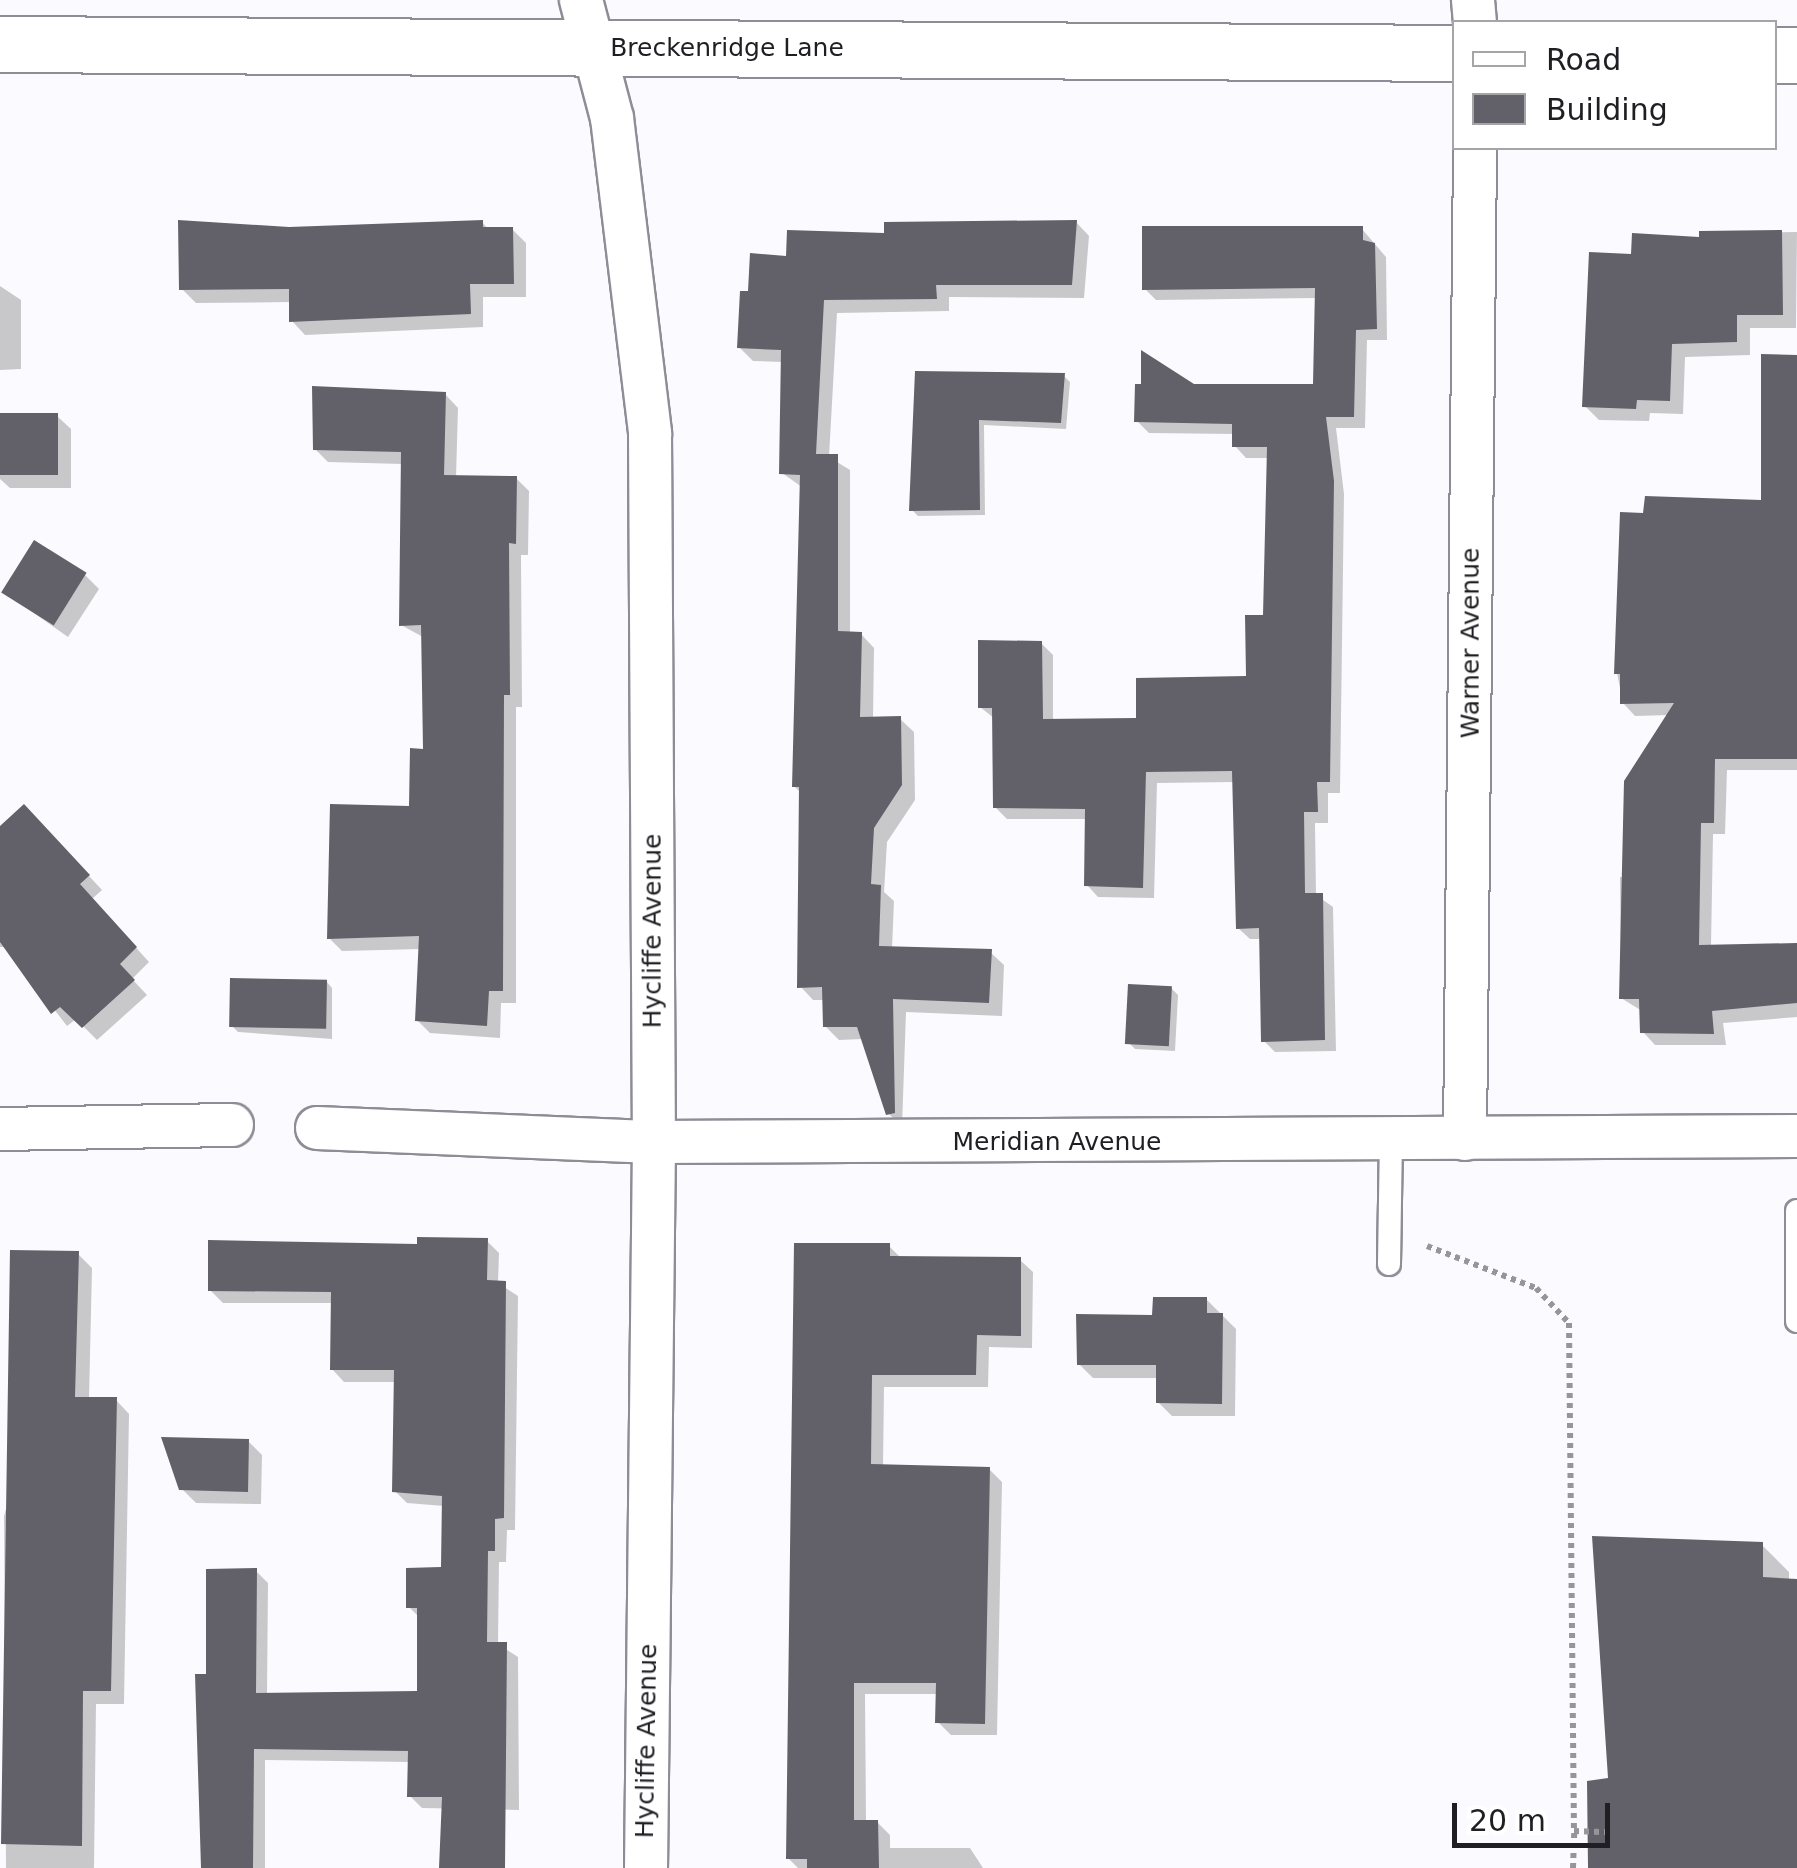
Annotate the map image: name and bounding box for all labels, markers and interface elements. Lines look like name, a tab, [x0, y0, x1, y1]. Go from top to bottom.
legend	[1452, 20, 1777, 150]
street label: Breckenridge Lane	[610, 33, 844, 63]
text: Road	[1546, 42, 1621, 77]
text: Building	[1546, 92, 1668, 127]
street label: Warner Avenue	[1456, 548, 1486, 738]
street label: Hycliffe Avenue	[638, 834, 668, 1028]
street label: Meridian Avenue	[953, 1127, 1161, 1157]
street label: Hycliffe Avenue	[630, 1643, 664, 1839]
scale bar	[1457, 1783, 1614, 1845]
text: 20 m	[1469, 1803, 1546, 1838]

